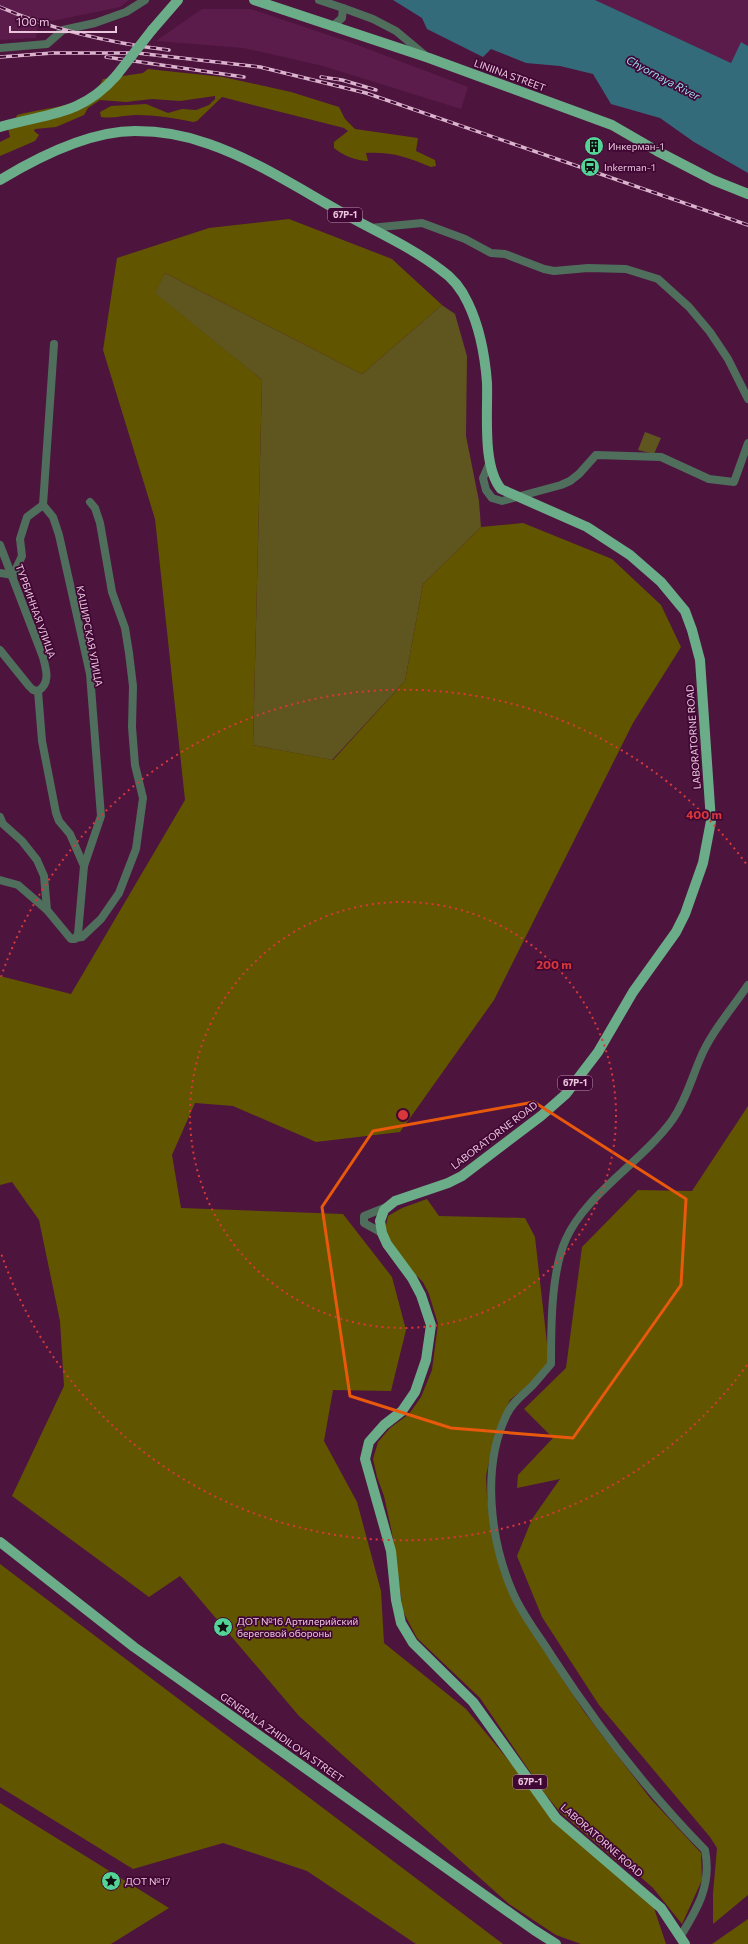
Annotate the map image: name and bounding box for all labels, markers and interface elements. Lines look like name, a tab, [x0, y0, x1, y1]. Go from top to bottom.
scale bar	[10, 8, 116, 34]
text: 100 m	[16, 14, 50, 28]
water label: Chyornaya River	[624, 53, 703, 103]
street label: LINIINA STREET	[473, 57, 548, 94]
building icon: Инкерман-1	[583, 135, 605, 157]
place label: Инкерман-1	[608, 140, 664, 152]
station icon: Inkerman-1	[579, 156, 601, 178]
place label: Inkerman-1	[604, 161, 655, 173]
road number: 67Р-1	[328, 208, 362, 222]
street label: ТУРБИННАЯ УЛИЦА	[13, 562, 59, 660]
street label: КАШИРСКАЯ УЛИЦА	[74, 585, 106, 687]
street label: LABORATORNE ROAD	[683, 684, 703, 790]
text: 400 m	[686, 807, 722, 821]
text: 200 m	[536, 957, 572, 971]
road number: 67Р-1	[558, 1076, 592, 1090]
street label: LABORATORNE ROAD	[448, 1099, 540, 1171]
centre of rings	[396, 1108, 410, 1122]
place label: ДОТ №16 Артилерийский береговой обороны	[237, 1615, 358, 1639]
place icon: ДОТ №16 Артилерийский береговой обороны	[212, 1616, 234, 1638]
street label: GENERALA ZHIDILOVA STREET	[218, 1690, 346, 1785]
road number: 67Р-1	[513, 1775, 547, 1789]
street label: LABORATORNE ROAD	[558, 1801, 646, 1879]
place icon: ДОТ №17	[100, 1870, 122, 1892]
place label: ДОТ №17	[125, 1875, 170, 1887]

